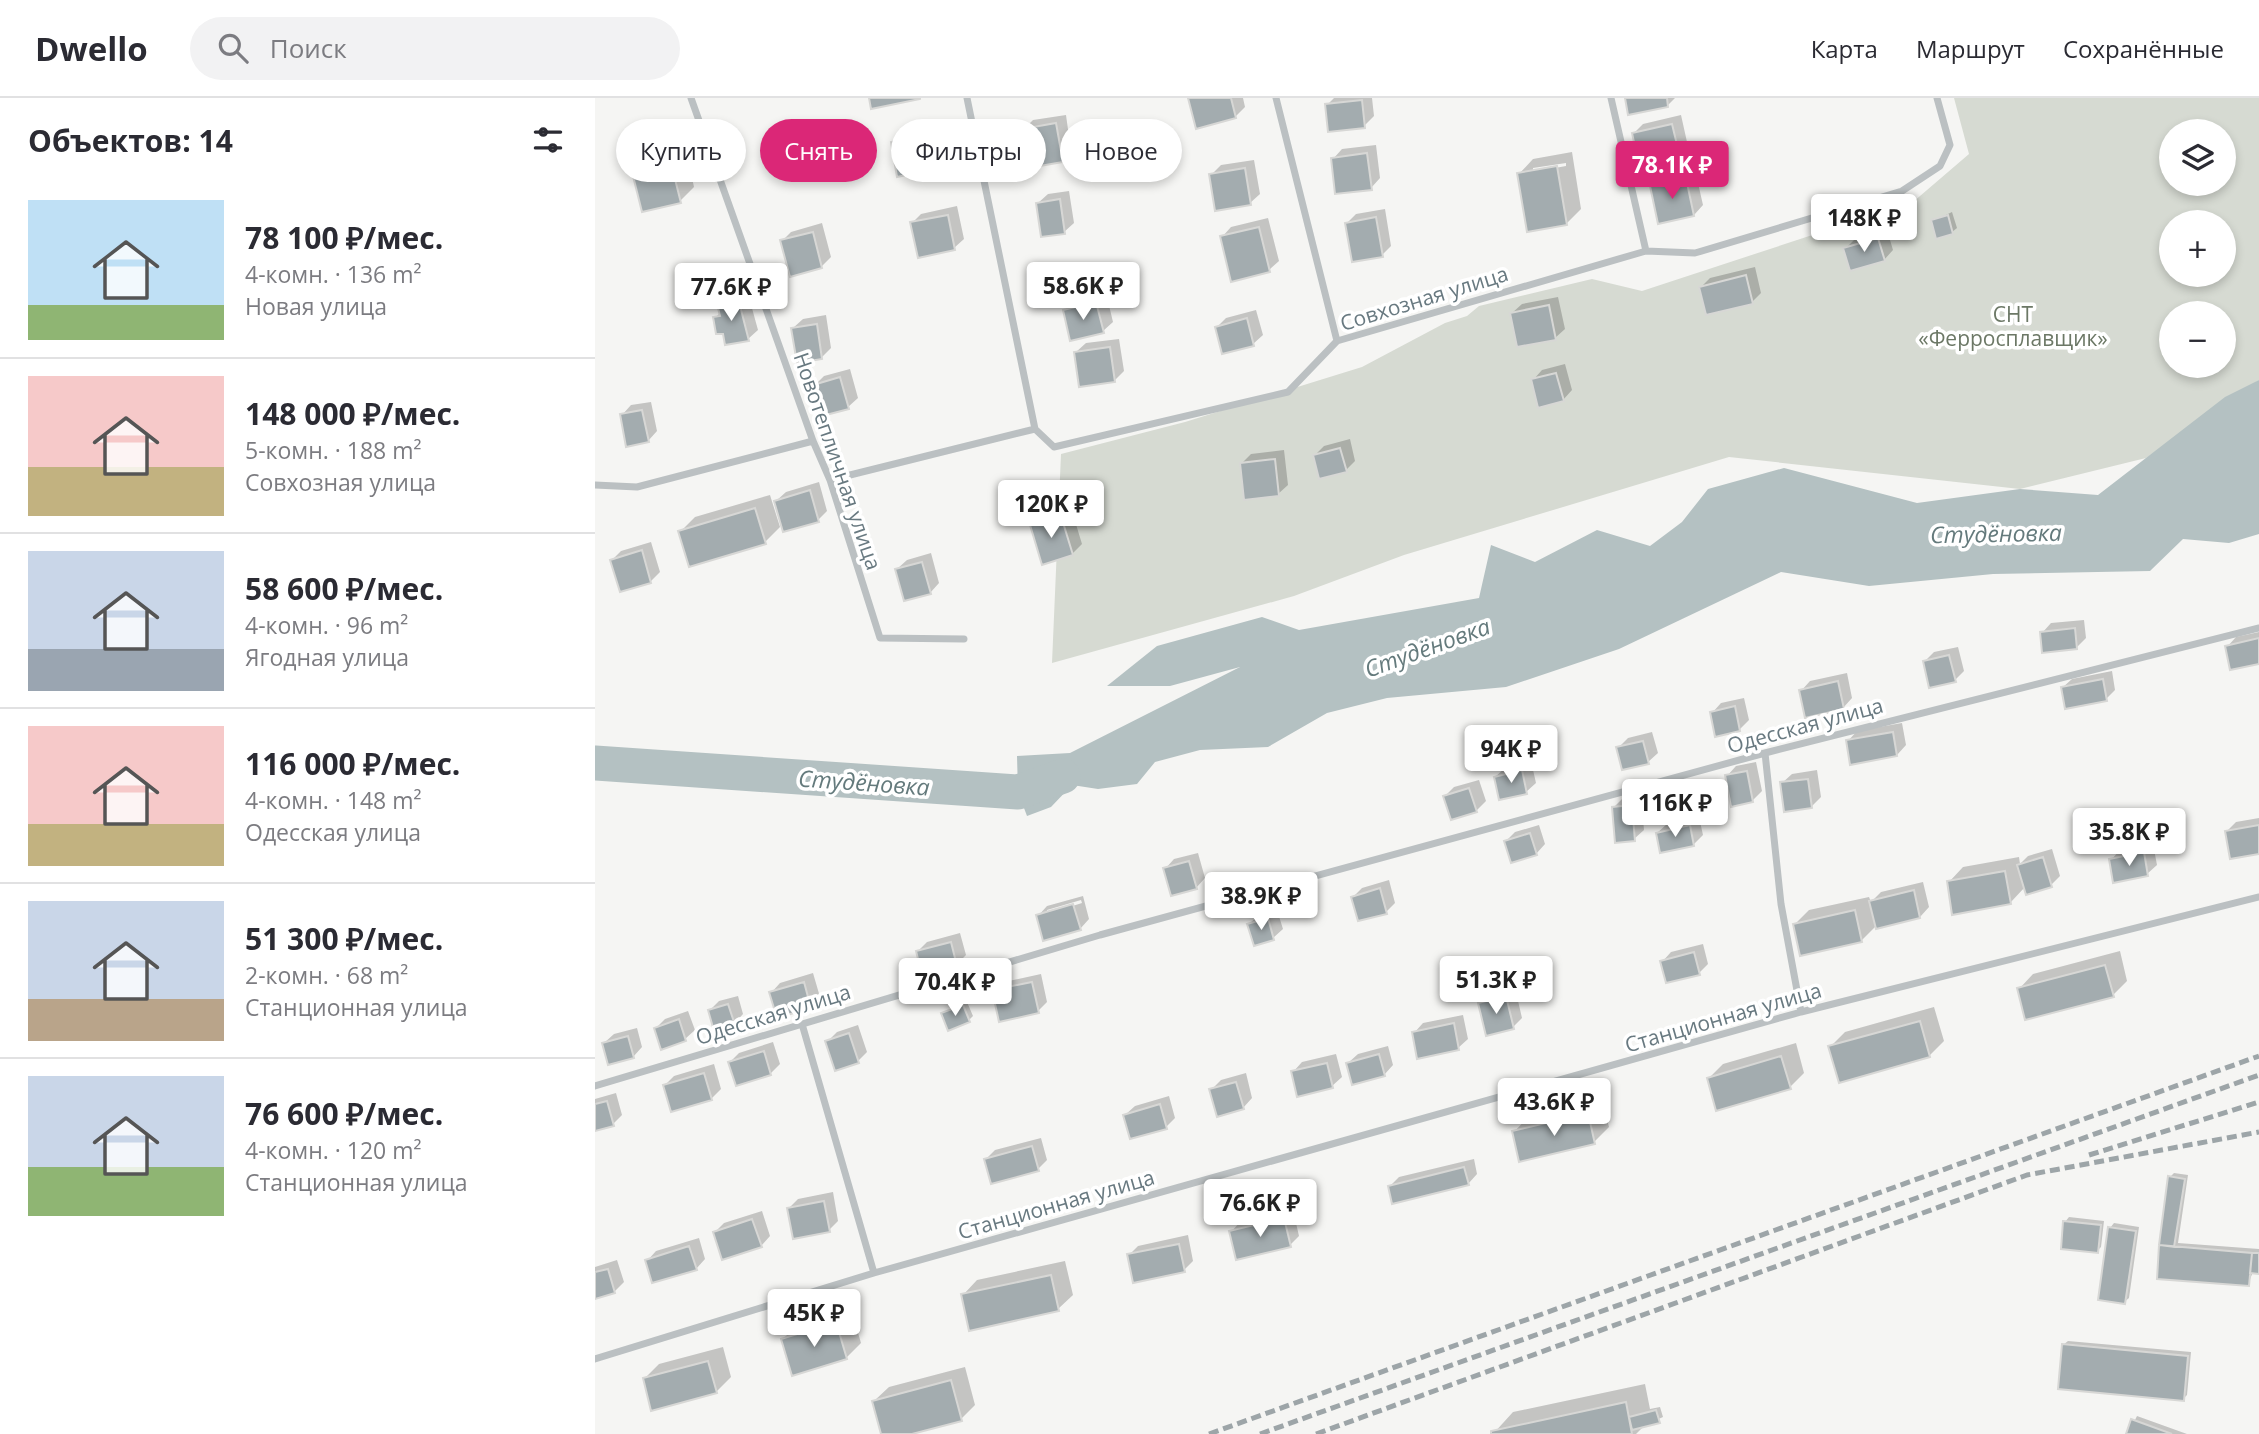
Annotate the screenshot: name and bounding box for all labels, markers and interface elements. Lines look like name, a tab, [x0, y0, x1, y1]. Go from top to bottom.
search box	[190, 17, 680, 80]
text: Dwello	[35, 26, 148, 71]
icon: search	[214, 29, 252, 67]
text: Поиск	[270, 30, 347, 66]
text: Карта	[1811, 32, 1878, 65]
text: Маршрут	[1916, 32, 2025, 65]
text: Сохранённые	[2063, 32, 2224, 65]
chip: Купить	[616, 119, 746, 182]
chip: Снять	[760, 119, 877, 182]
chip: Фильтры	[891, 119, 1046, 182]
chip: Новое	[1060, 119, 1182, 182]
map controls	[2159, 119, 2236, 378]
button: layers	[2159, 119, 2236, 196]
text: Объектов: 14	[28, 120, 233, 161]
icon: filters	[529, 121, 567, 159]
pin: 78.1K ₽	[1607, 141, 1737, 201]
text: 78.1K ₽	[1632, 148, 1712, 180]
pin: 148K ₽	[1807, 194, 1921, 254]
text: 148K ₽	[1827, 201, 1901, 233]
button: +	[2159, 210, 2236, 287]
text: 78 100 ₽/мес.	[245, 217, 443, 258]
icon: home	[84, 228, 168, 312]
text: 4-комн. · 136 m²	[245, 258, 421, 290]
street label: Совхозная улица	[1336, 259, 1512, 337]
pin: 58.6K ₽	[1018, 262, 1148, 322]
pin: 77.6K ₽	[666, 264, 796, 323]
text: 58.6K ₽	[1043, 269, 1123, 301]
text: 77.6K ₽	[691, 270, 771, 302]
text: Новая улица	[245, 290, 387, 322]
park label: СНТ «Ферросплавщик»	[1918, 300, 2108, 352]
button: −	[2159, 301, 2236, 378]
street label: Новотепличная улица	[788, 348, 888, 574]
text: 148 000 ₽/мес.	[245, 393, 460, 434]
icon: home	[84, 404, 168, 488]
text: 5-комн. · 188 m²	[245, 434, 421, 466]
text: Совхозная улица	[245, 466, 436, 498]
pin: 120K ₽	[994, 480, 1108, 540]
text: 120K ₽	[1014, 487, 1088, 519]
water label: Студёновка	[1930, 516, 2062, 550]
text: 58 600 ₽/мес.	[245, 568, 443, 609]
icon: home	[84, 579, 168, 663]
text: 4-комн. · 96 m²	[245, 609, 408, 641]
water label: Студёновка	[1360, 609, 1494, 685]
text: Ягодная улица	[245, 641, 409, 673]
street label: Одесская улица	[1724, 691, 1886, 759]
pin: 94K ₽	[1462, 726, 1560, 785]
text: 94K ₽	[1481, 732, 1541, 764]
text: 116 000 ₽/мес.	[245, 743, 460, 784]
icon: home	[84, 754, 168, 838]
water label: Студёновка	[797, 761, 931, 803]
pin: 116K ₽	[1618, 780, 1732, 839]
text: 4-комн. · 148 m²	[245, 784, 421, 816]
text: 116K ₽	[1638, 786, 1712, 818]
pin: 35.8K ₽	[2064, 808, 2194, 868]
text: 35.8K ₽	[2089, 815, 2169, 847]
text: Одесская улица	[245, 816, 421, 848]
pin: 38.9K ₽	[1196, 872, 1326, 932]
text: 38.9K ₽	[1221, 879, 1301, 911]
text: 51 300 ₽/мес.	[245, 918, 443, 959]
icon: home	[84, 929, 168, 1013]
pin: 51.3K ₽	[1431, 956, 1561, 1016]
pin: 70.4K ₽	[890, 958, 1020, 1018]
text: 2-комн. · 68 m²	[245, 959, 408, 991]
text: 51.3K ₽	[1456, 963, 1536, 995]
text: 70.4K ₽	[915, 965, 995, 997]
street label: Станционная улица	[1621, 976, 1825, 1058]
street label: Одесская улица	[692, 977, 854, 1051]
text: Станционная улица	[245, 991, 468, 1023]
pin: 43.6K ₽	[1489, 1079, 1619, 1138]
text: 43.6K ₽	[1514, 1085, 1594, 1117]
text: 76 600 ₽/мес.	[245, 1093, 443, 1134]
icon: home	[84, 1104, 168, 1188]
text: 4-комн. · 120 m²	[245, 1134, 421, 1166]
street label: Станционная улица	[954, 1163, 1158, 1245]
text: Станционная улица	[245, 1166, 468, 1198]
pin: 76.6K ₽	[1195, 1180, 1325, 1239]
text: 76.6K ₽	[1220, 1186, 1300, 1218]
pin: 45K ₽	[765, 1290, 863, 1349]
text: 45K ₽	[784, 1296, 844, 1328]

